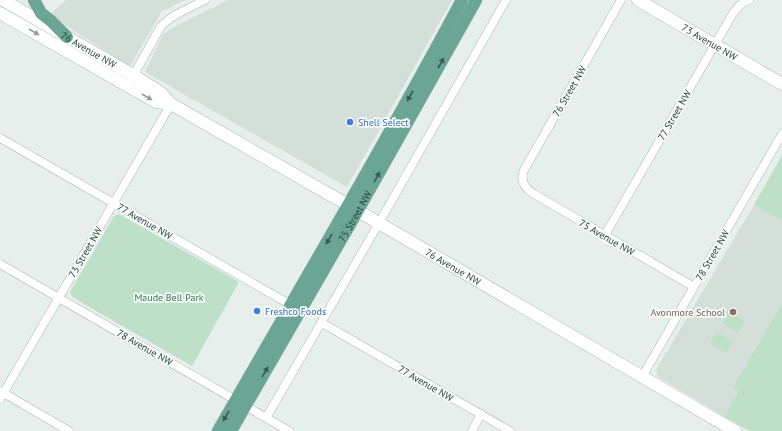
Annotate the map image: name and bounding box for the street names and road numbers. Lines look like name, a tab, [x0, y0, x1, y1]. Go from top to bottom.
street label: 73 Avenue NW	[679, 21, 740, 64]
street label: 76 Avenue NW	[58, 29, 119, 71]
street label: 76 Street NW	[550, 63, 590, 119]
street label: 77 Street NW	[655, 87, 694, 143]
street label: 75 Street NW	[335, 188, 375, 244]
street label: 77 Avenue NW	[115, 200, 175, 243]
street label: 75 Avenue NW	[577, 216, 638, 259]
street label: 73 Street NW	[66, 224, 106, 280]
street label: 78 Street NW	[693, 227, 733, 283]
street label: 76 Avenue NW	[423, 246, 484, 289]
street label: 78 Avenue NW	[115, 326, 176, 369]
street label: 77 Avenue NW	[396, 362, 456, 405]

